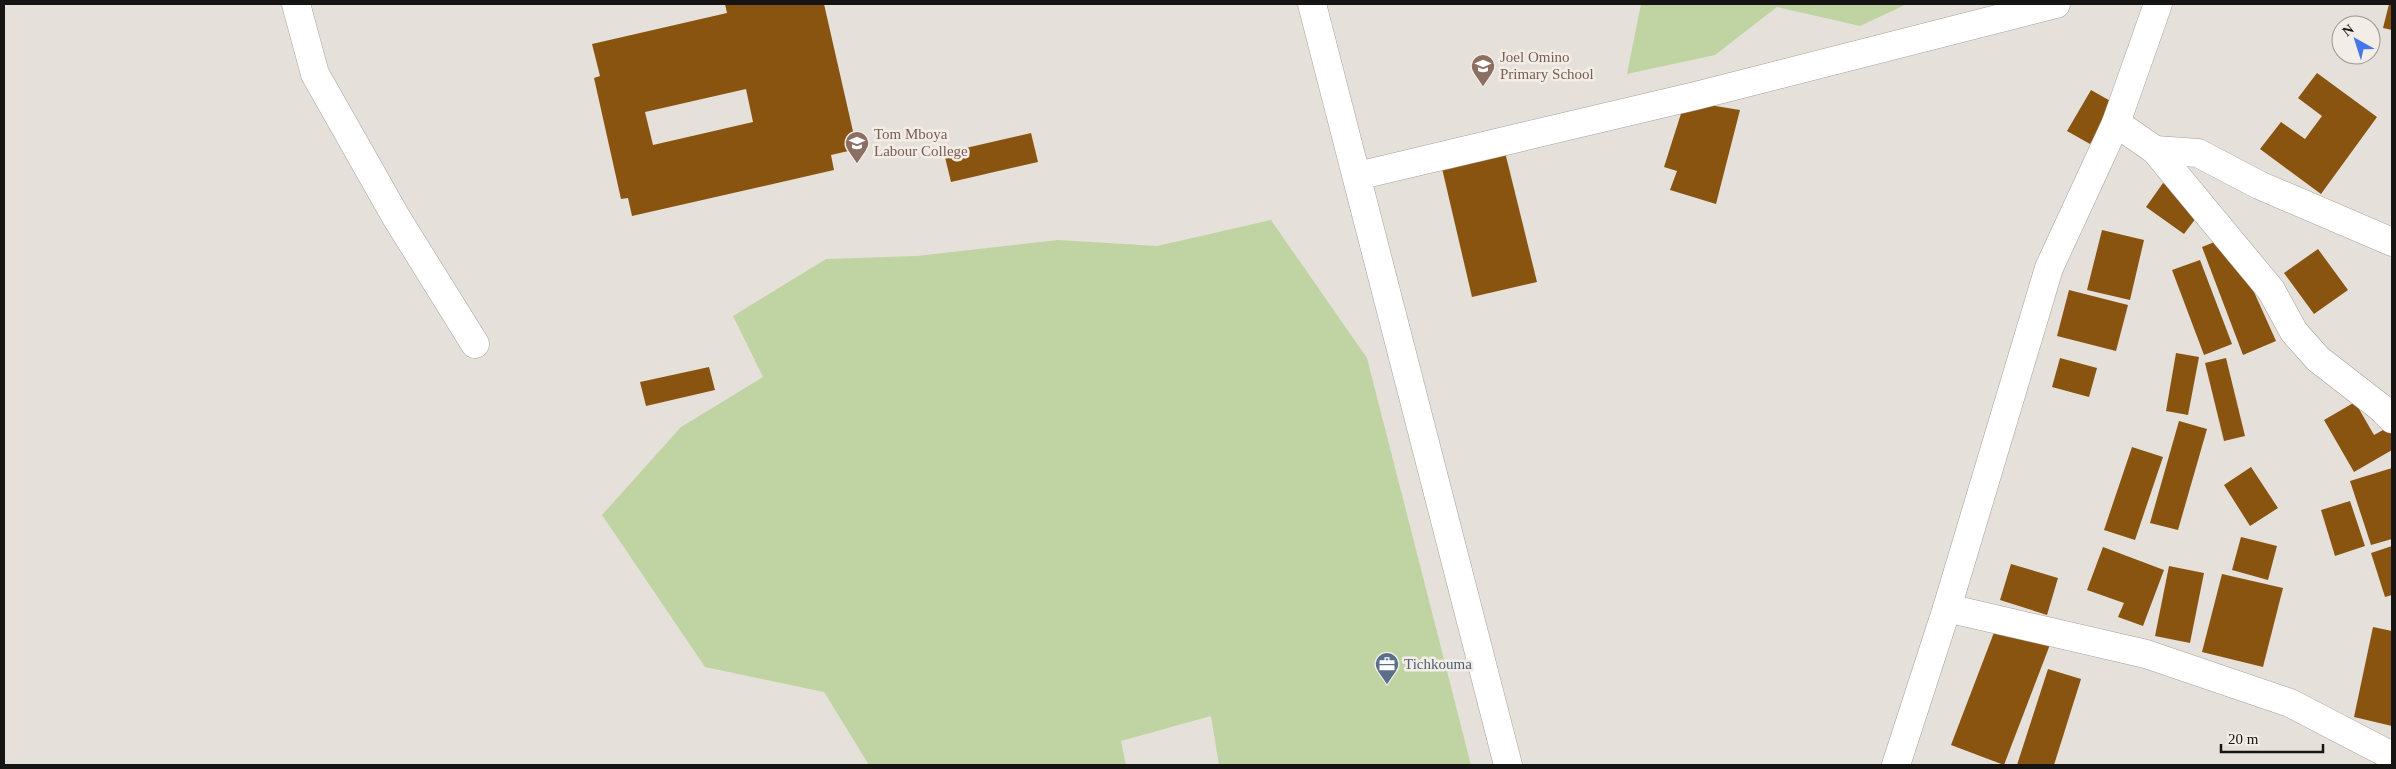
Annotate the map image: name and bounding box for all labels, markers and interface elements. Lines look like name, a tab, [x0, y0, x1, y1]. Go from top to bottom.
north arrow	[2331, 15, 2381, 65]
text: N	[2339, 21, 2357, 39]
place label: Joel Omino Primary School	[1500, 49, 1594, 82]
school or university icon: Joel Omino Primary School	[1470, 53, 1496, 87]
place label: Tom Mboya Labour College	[874, 126, 968, 159]
school or university icon: Tom Mboya Labour College	[844, 130, 870, 164]
office icon: Tichkouma	[1374, 651, 1400, 685]
place label: Tichkouma	[1404, 656, 1472, 672]
scale bar	[2221, 722, 2324, 754]
text: 20 m	[2228, 731, 2259, 747]

